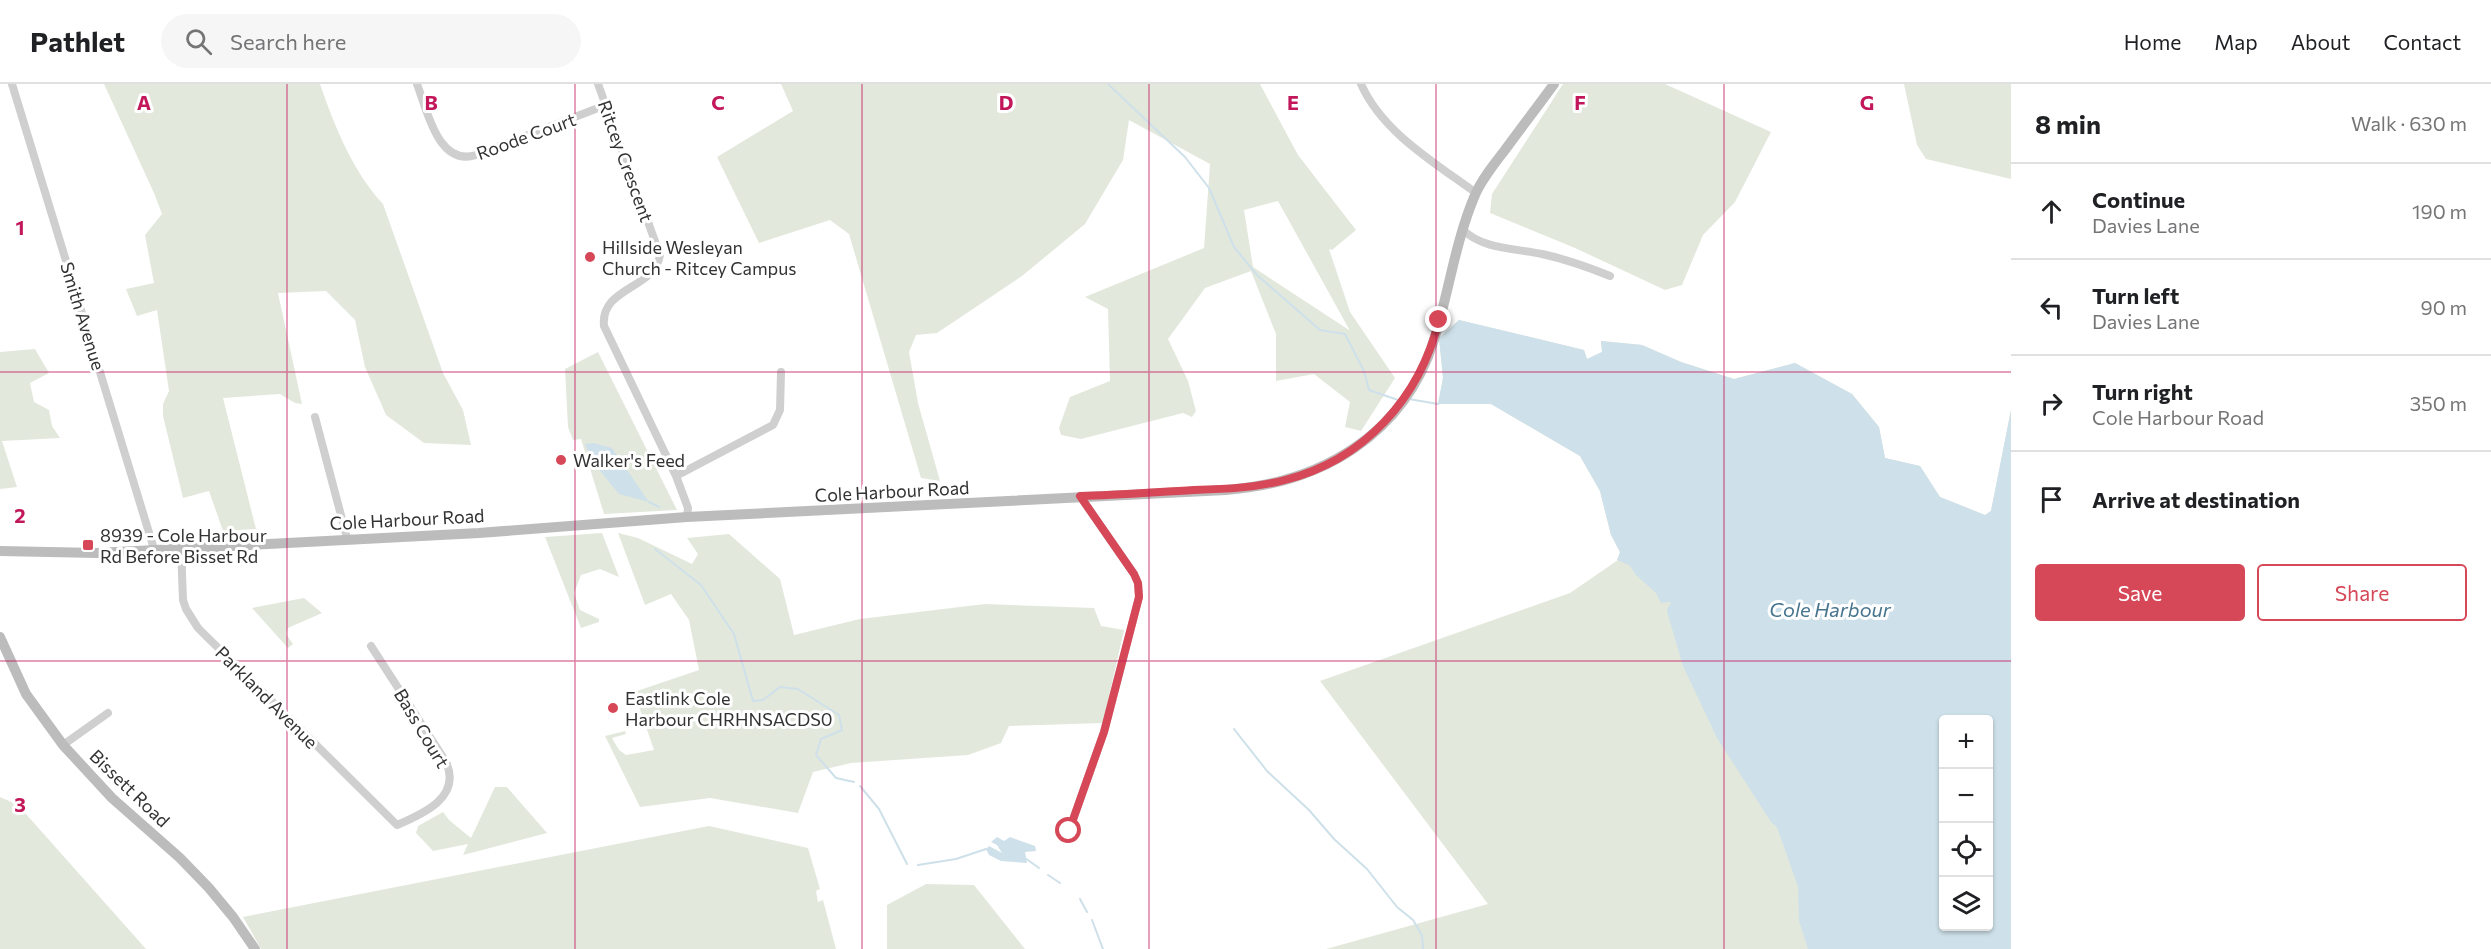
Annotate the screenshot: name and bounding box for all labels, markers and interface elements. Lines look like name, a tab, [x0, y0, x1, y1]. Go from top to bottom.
search box	[161, 14, 581, 68]
text: Pathlet	[30, 24, 125, 58]
icon: search	[182, 25, 215, 58]
text: Search here	[230, 28, 346, 55]
text: Home	[2124, 29, 2181, 54]
text: Map	[2214, 29, 2258, 54]
text: About	[2291, 29, 2350, 54]
text: Contact	[2383, 29, 2461, 54]
text: A	[137, 90, 151, 114]
text: B	[424, 90, 438, 114]
text: C	[711, 90, 725, 114]
text: D	[999, 90, 1013, 114]
text: E	[1287, 90, 1299, 114]
text: F	[1574, 90, 1586, 114]
text: G	[1860, 90, 1874, 114]
street label: Ritcey Crescent	[594, 97, 658, 225]
street label: Roode Court	[473, 108, 579, 164]
text: 8 min	[2035, 108, 2101, 139]
text: Walk · 630 m	[2351, 111, 2467, 135]
text: Continue	[2092, 186, 2185, 213]
icon: ahead	[2035, 195, 2068, 228]
text: 190 m	[2412, 199, 2467, 223]
text: Davies Lane	[2092, 213, 2200, 237]
text: 1	[15, 215, 25, 239]
place label: Hillside Wesleyan Church - Ritcey Campus	[602, 236, 797, 279]
marker: Hillside Wesleyan Church - Ritcey Campus	[583, 250, 597, 264]
street label: Smith Avenue	[56, 259, 110, 373]
text: Turn left	[2092, 282, 2179, 309]
icon: left	[2035, 291, 2068, 324]
text: 90 m	[2421, 295, 2467, 319]
route end	[1425, 306, 1451, 332]
text: Davies Lane	[2092, 309, 2200, 333]
text: Turn right	[2092, 378, 2193, 405]
icon: right	[2035, 387, 2068, 420]
text: 350 m	[2410, 391, 2467, 415]
text: Cole Harbour Road	[2092, 405, 2264, 429]
place label: Walker's Feed	[573, 449, 685, 471]
marker: Walker's Feed	[554, 453, 568, 467]
street label: Cole Harbour Road	[814, 476, 970, 506]
icon: arrive	[2035, 483, 2068, 516]
text: Arrive at destination	[2092, 486, 2300, 513]
text: 2	[14, 503, 26, 527]
street label: Cole Harbour Road	[329, 504, 485, 534]
place label: 8939 - Cole Harbour Rd Before Bisset Rd	[100, 524, 267, 567]
marker: 8939 - Cole Harbour Rd Before Bisset Rd	[81, 538, 95, 552]
button: Save	[2035, 564, 2245, 621]
button: Share	[2257, 564, 2467, 621]
water label: Cole Harbour	[1769, 597, 1892, 621]
street label: Parkland Avenue	[211, 641, 323, 753]
street label: Bass Court	[390, 684, 454, 772]
place label: Eastlink Cole Harbour CHRHNSACDS0	[625, 687, 832, 730]
marker: Eastlink Cole Harbour CHRHNSACDS0	[606, 701, 620, 715]
map controls	[1939, 715, 1993, 931]
button: +	[1939, 715, 1993, 769]
street label: Bissett Road	[86, 745, 174, 831]
button: −	[1939, 769, 1993, 823]
text: 3	[14, 792, 26, 816]
route start	[1055, 817, 1081, 843]
button: locate	[1939, 823, 1993, 877]
button: layers	[1939, 877, 1993, 931]

